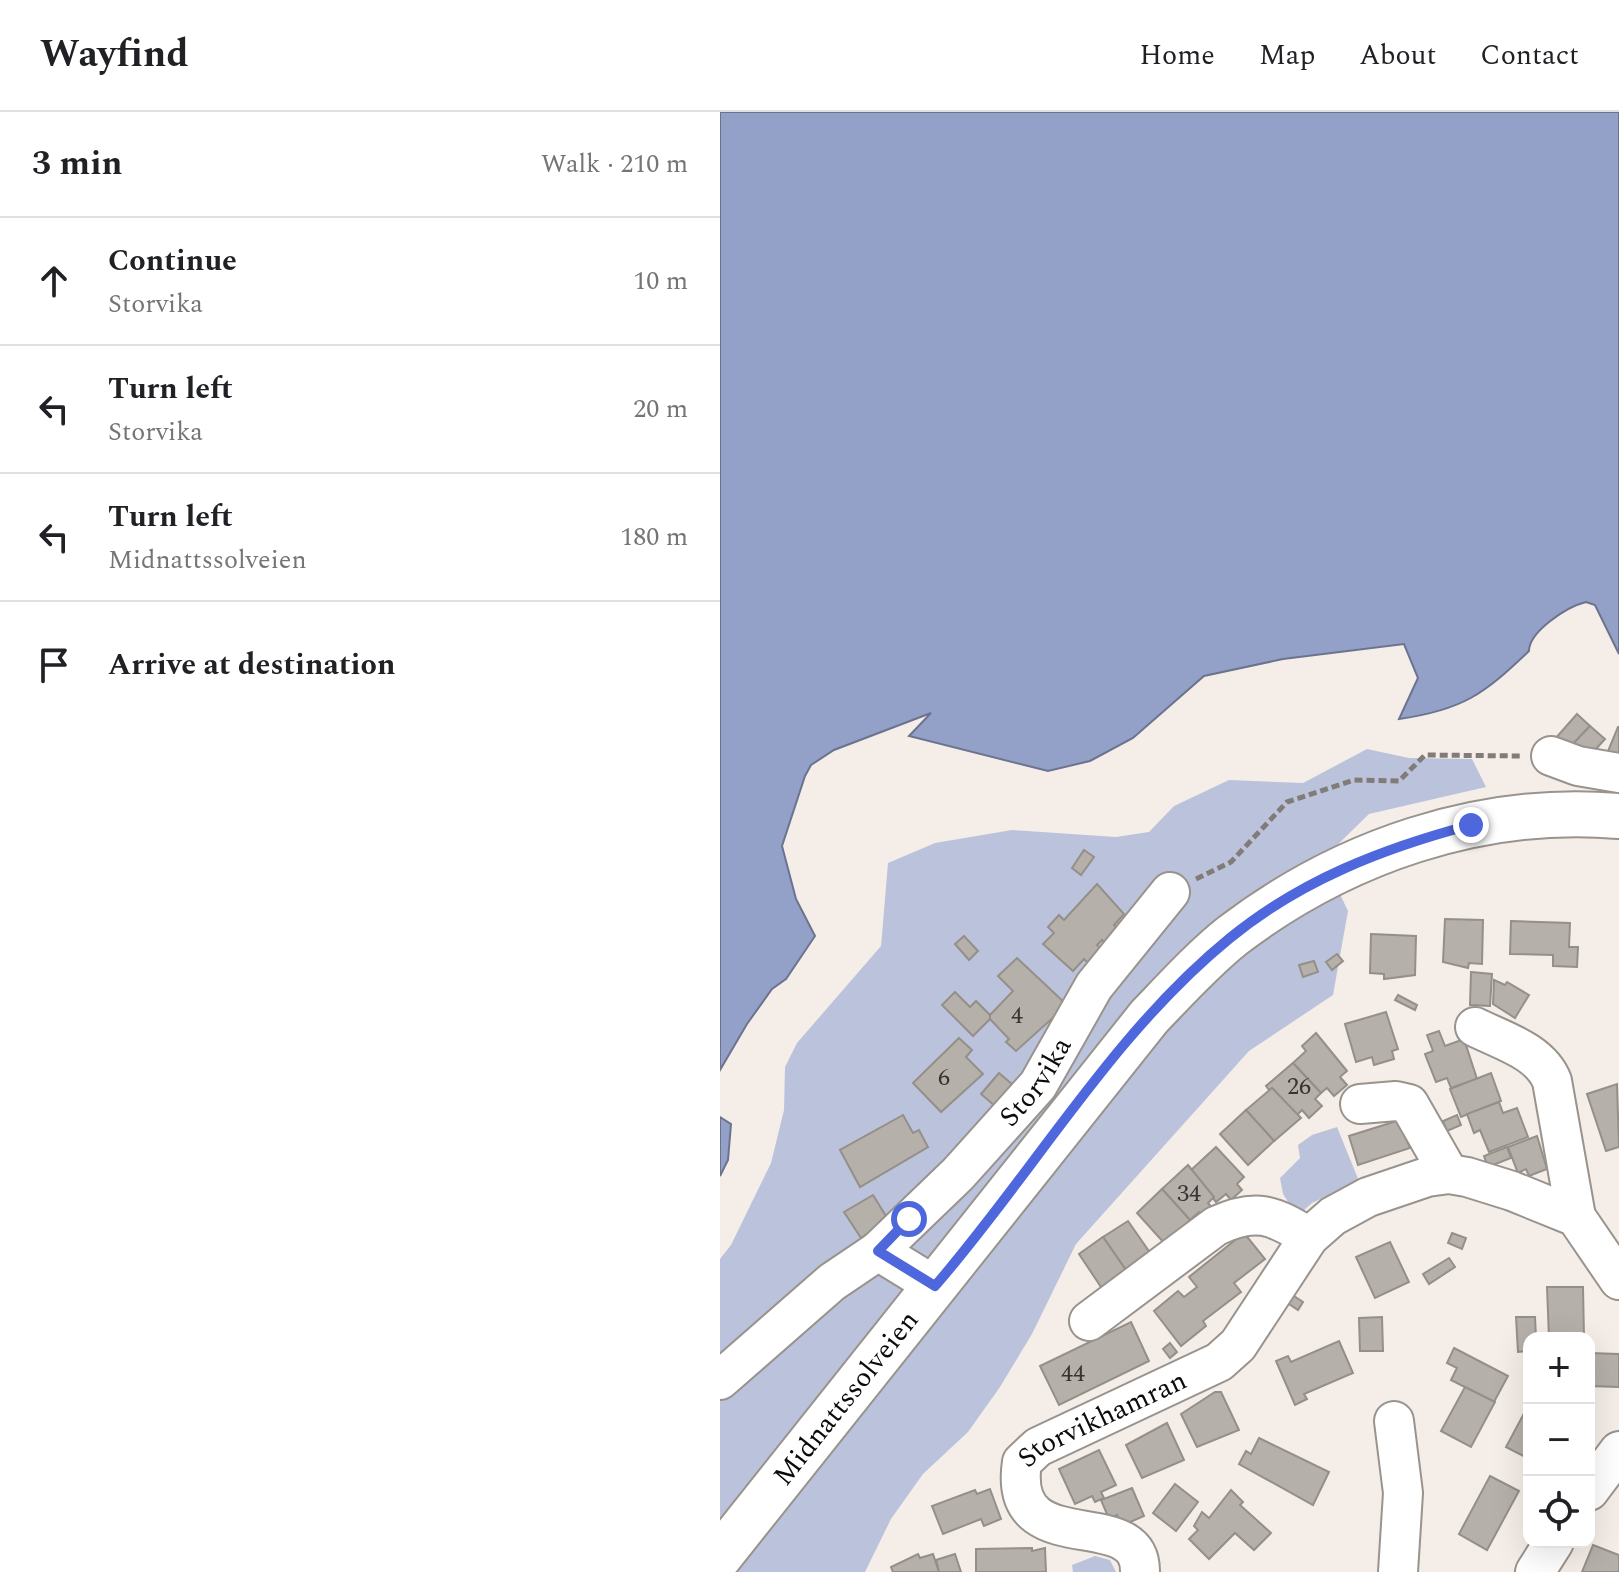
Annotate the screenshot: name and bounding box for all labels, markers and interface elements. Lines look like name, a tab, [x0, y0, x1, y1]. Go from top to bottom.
text: Wayfind	[40, 26, 189, 84]
text: Home	[1139, 34, 1215, 77]
text: Map	[1259, 34, 1315, 77]
text: About	[1359, 34, 1436, 77]
text: Contact	[1480, 34, 1579, 77]
text: 3 min	[32, 138, 122, 190]
text: Walk · 210 m	[541, 144, 688, 184]
text: Continue	[108, 238, 237, 284]
icon: ahead	[32, 259, 76, 303]
text: 10 m	[633, 261, 688, 301]
text: Storvika	[108, 284, 203, 324]
text: Turn left	[108, 366, 233, 412]
icon: left	[32, 387, 76, 431]
text: 20 m	[633, 389, 688, 429]
text: Storvika	[108, 412, 203, 452]
text: Turn left	[108, 494, 233, 540]
icon: left	[32, 515, 76, 559]
text: 180 m	[620, 517, 688, 557]
text: Midnattssolveien	[108, 540, 307, 580]
text: Arrive at destination	[108, 642, 395, 688]
icon: arrive	[32, 643, 76, 687]
route end	[1453, 807, 1489, 843]
house number: 4	[1011, 998, 1023, 1034]
street label: Storvika	[989, 1028, 1083, 1137]
house number: 6	[938, 1060, 950, 1096]
house number: 26	[1287, 1069, 1311, 1105]
house number: 34	[1177, 1176, 1201, 1212]
route start	[891, 1201, 927, 1237]
street label: Midnattssolveien	[762, 1301, 929, 1495]
map controls	[1523, 1332, 1595, 1548]
button: +	[1523, 1332, 1595, 1404]
house number: 44	[1061, 1356, 1085, 1392]
street label: Storvikhamran	[1007, 1359, 1194, 1478]
button: −	[1523, 1404, 1595, 1476]
button: locate	[1523, 1476, 1595, 1548]

